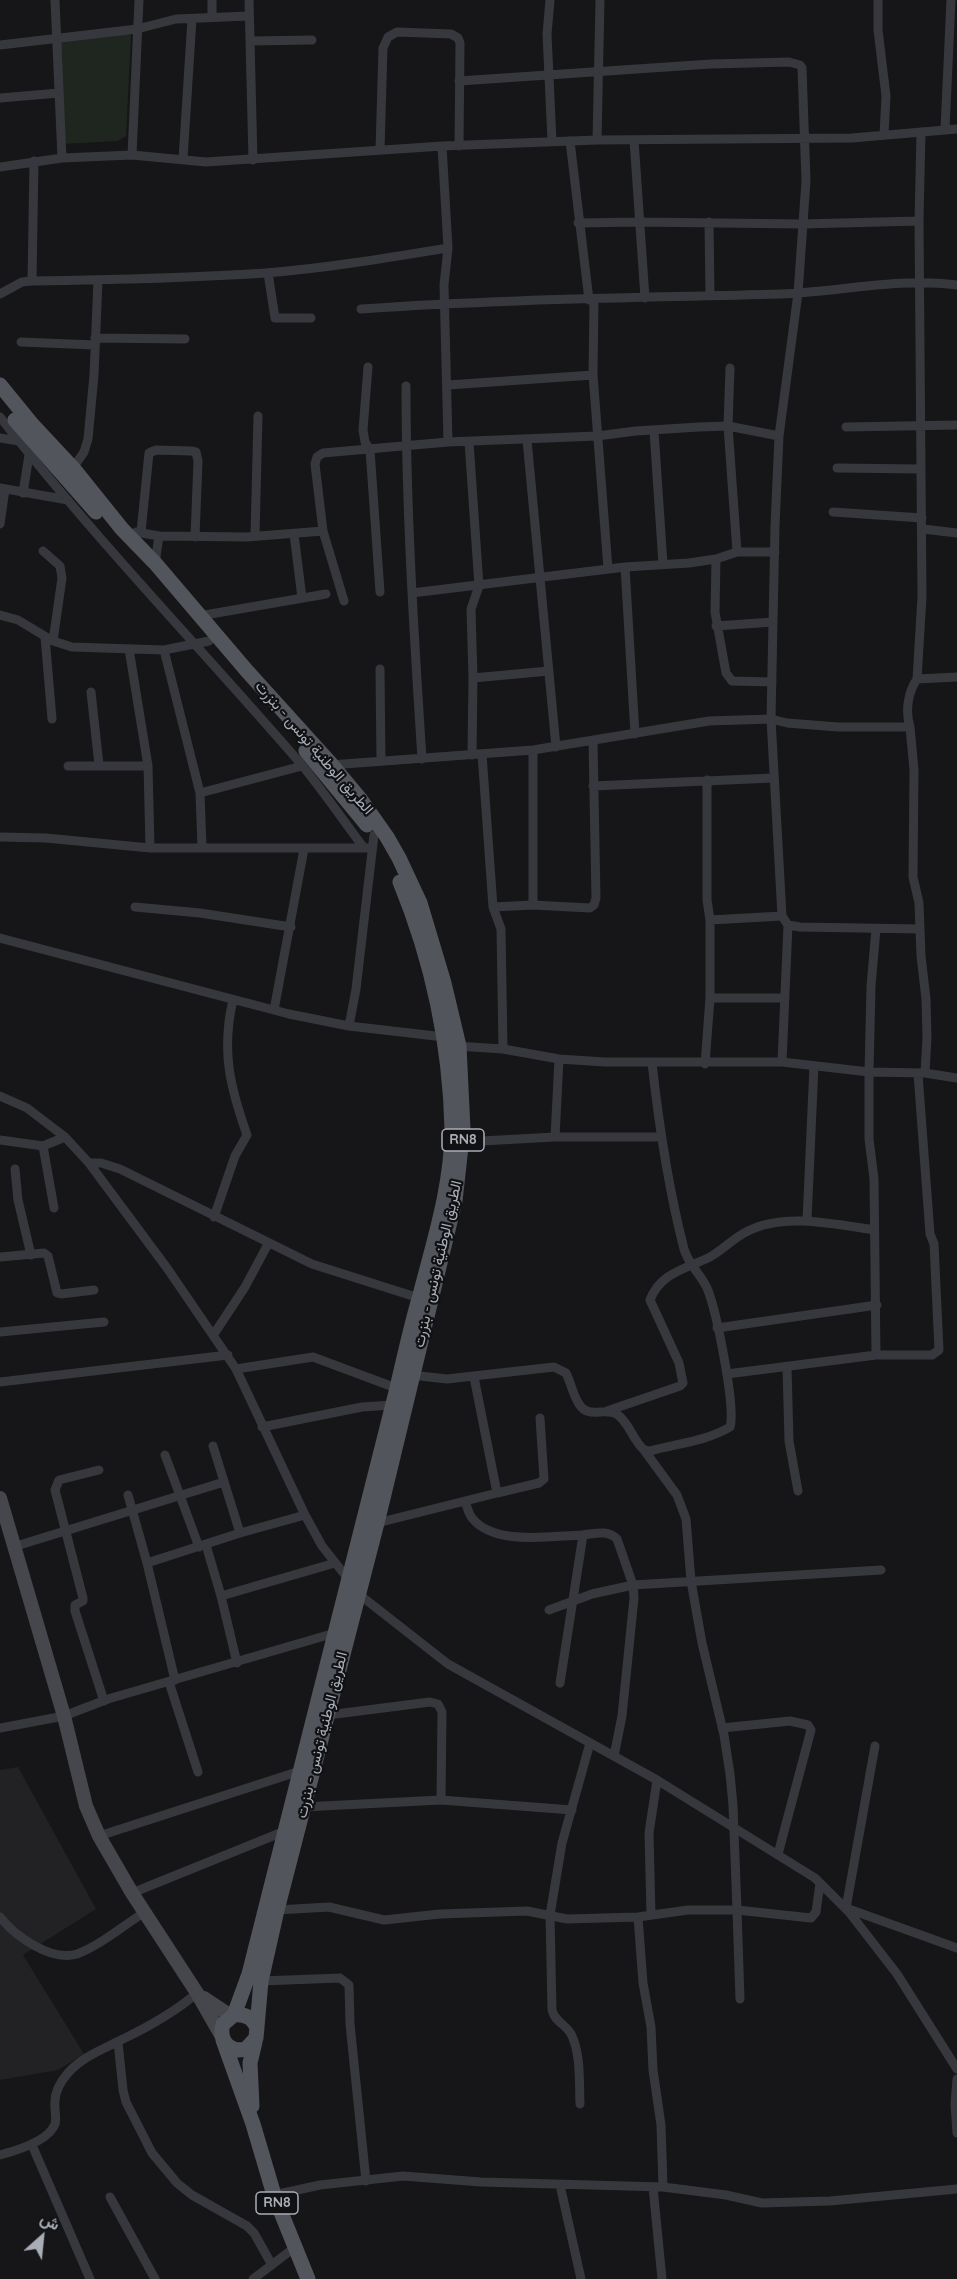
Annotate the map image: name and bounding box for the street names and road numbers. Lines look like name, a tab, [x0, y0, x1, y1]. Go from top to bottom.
street label: الطريق الوطنية تونس - بنزرت	[251, 678, 377, 818]
road number: RN8	[442, 1129, 484, 1151]
street label: الطريق الوطنية تونس - بنزرت	[410, 1179, 466, 1349]
street label: الطريق الوطنية تونس - بنزرت	[293, 1650, 351, 1820]
road number: RN8	[256, 2192, 298, 2214]

